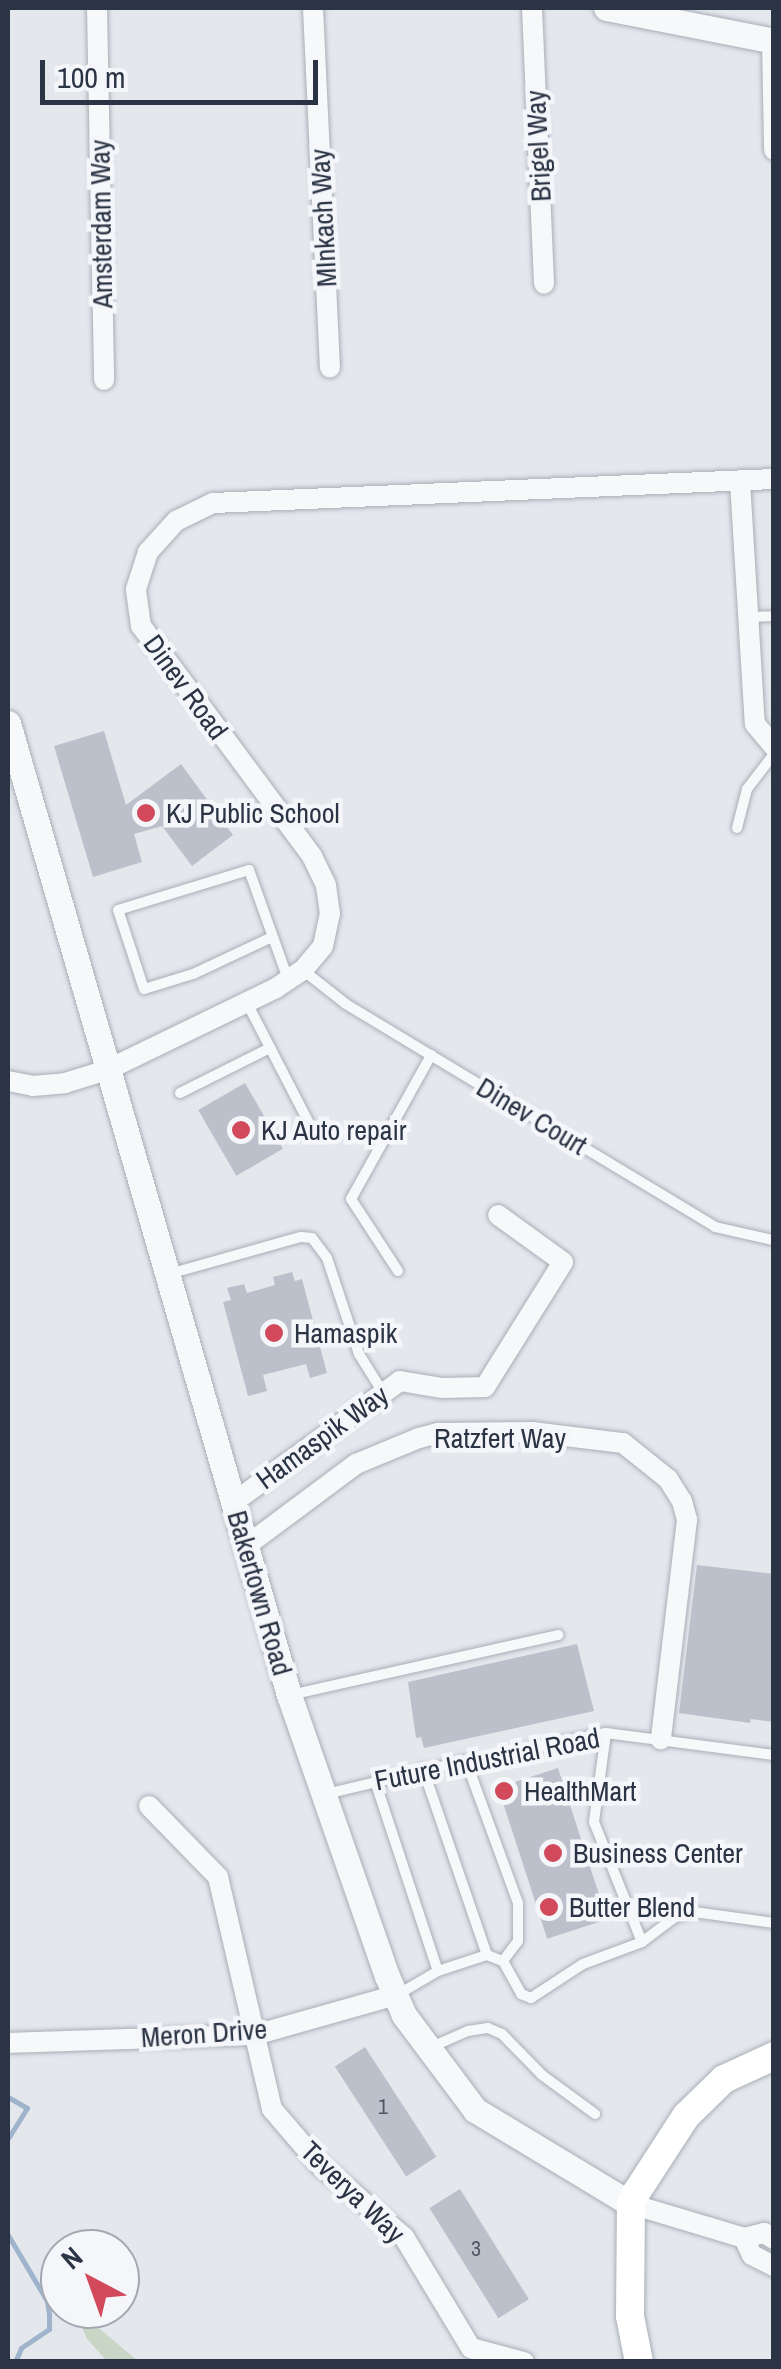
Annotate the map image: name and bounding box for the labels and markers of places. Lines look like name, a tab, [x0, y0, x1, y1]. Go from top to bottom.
place label: KJ Public School	[166, 796, 340, 830]
marker: KJ Public School	[135, 802, 157, 824]
place label: KJ Auto repair	[261, 1113, 408, 1147]
marker: KJ Auto repair	[230, 1119, 252, 1141]
place label: Hamaspik	[294, 1316, 397, 1350]
marker: Hamaspik	[263, 1322, 285, 1344]
place label: HealthMart	[524, 1774, 636, 1808]
marker: HealthMart	[493, 1780, 515, 1802]
place label: Business Center	[573, 1836, 743, 1870]
marker: Business Center	[542, 1842, 564, 1864]
place label: Butter Blend	[569, 1890, 695, 1924]
marker: Butter Blend	[538, 1896, 560, 1918]

